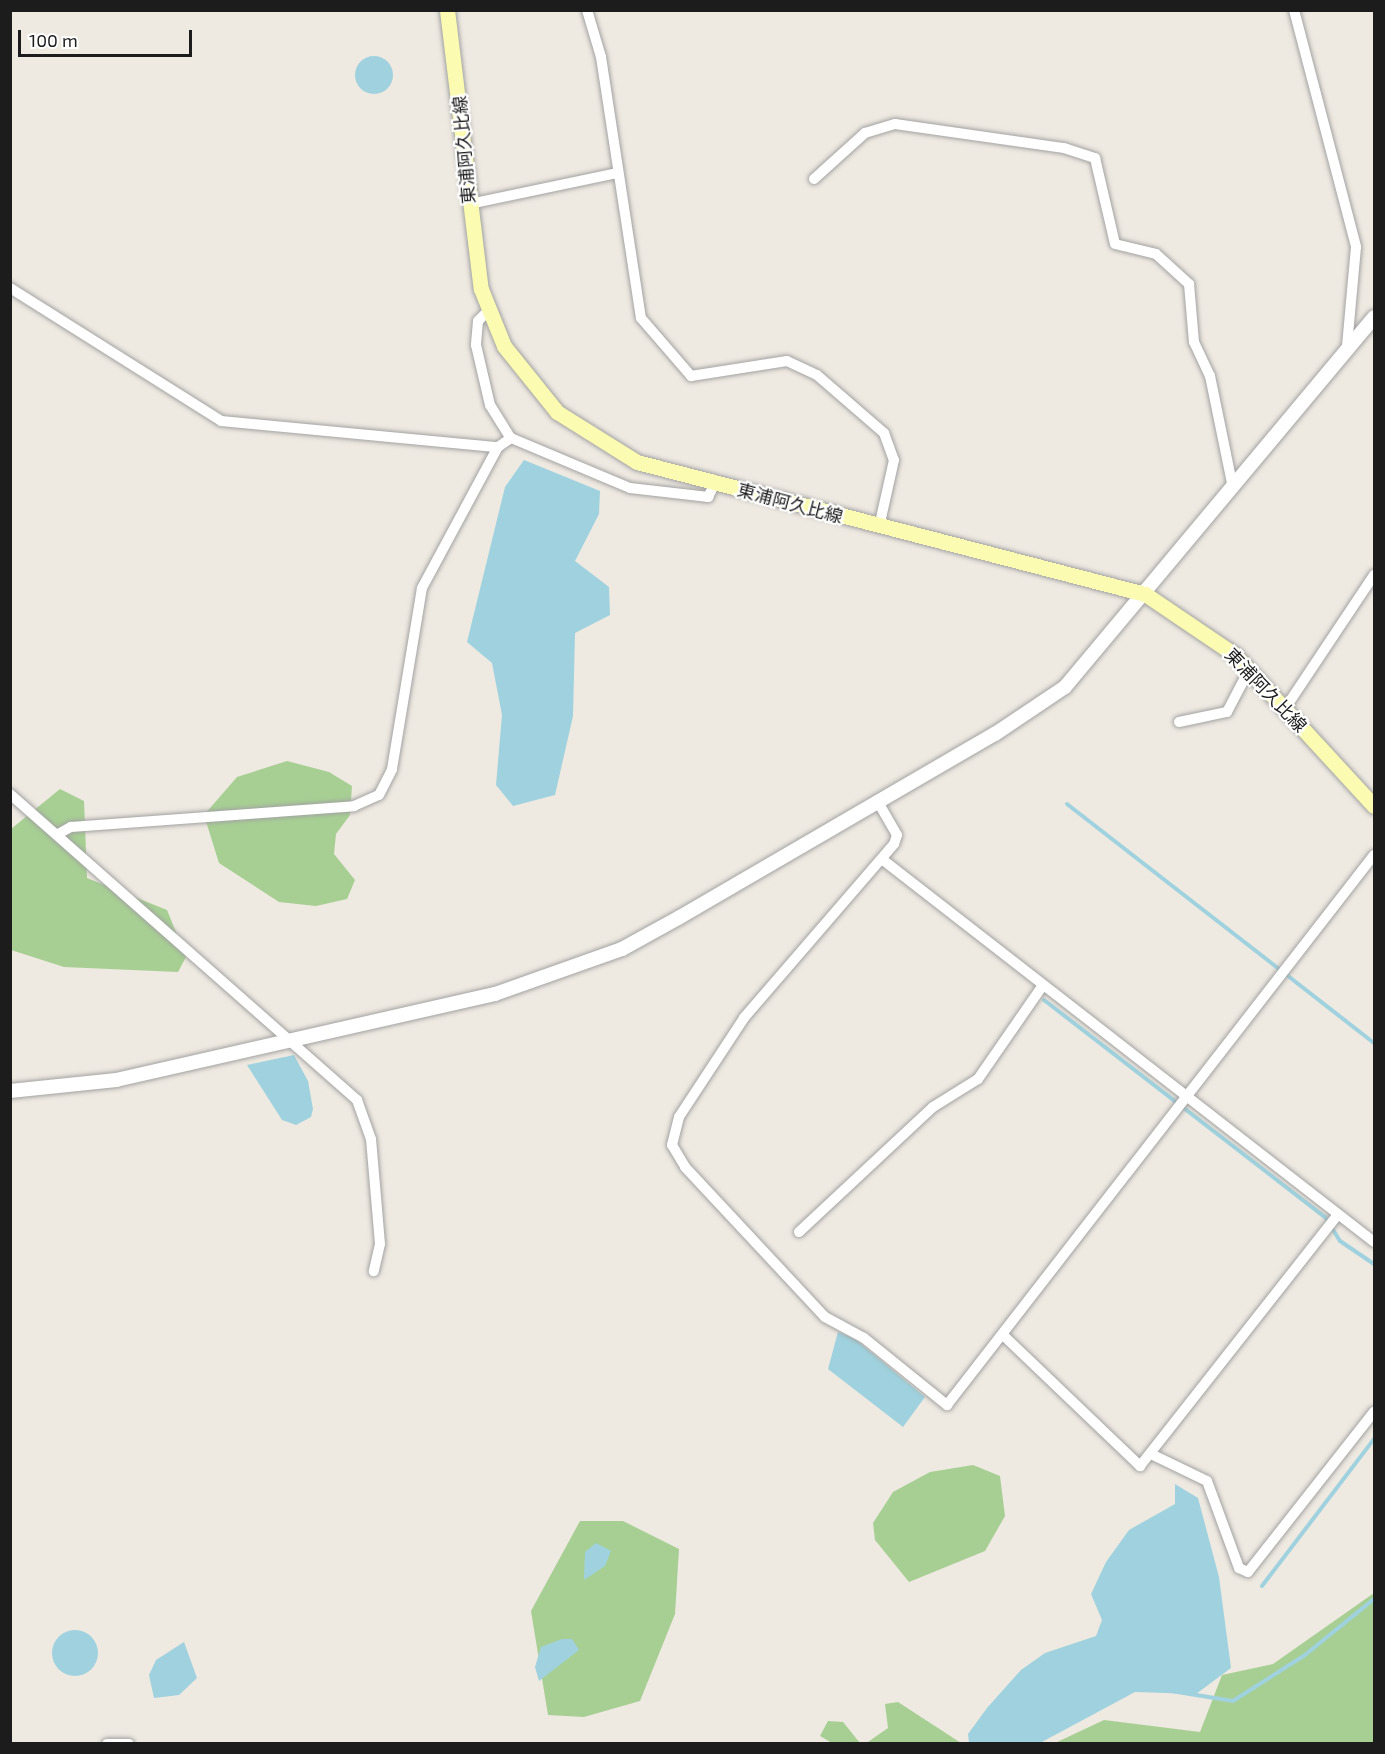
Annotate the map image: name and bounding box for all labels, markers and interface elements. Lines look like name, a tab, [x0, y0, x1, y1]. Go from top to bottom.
scale bar	[21, 18, 195, 56]
text: 100 m	[29, 29, 78, 51]
street label: 東浦阿久比線	[449, 95, 479, 205]
street label: 東浦阿久比線	[735, 479, 845, 527]
street label: 東浦阿久比線	[1221, 644, 1311, 736]

